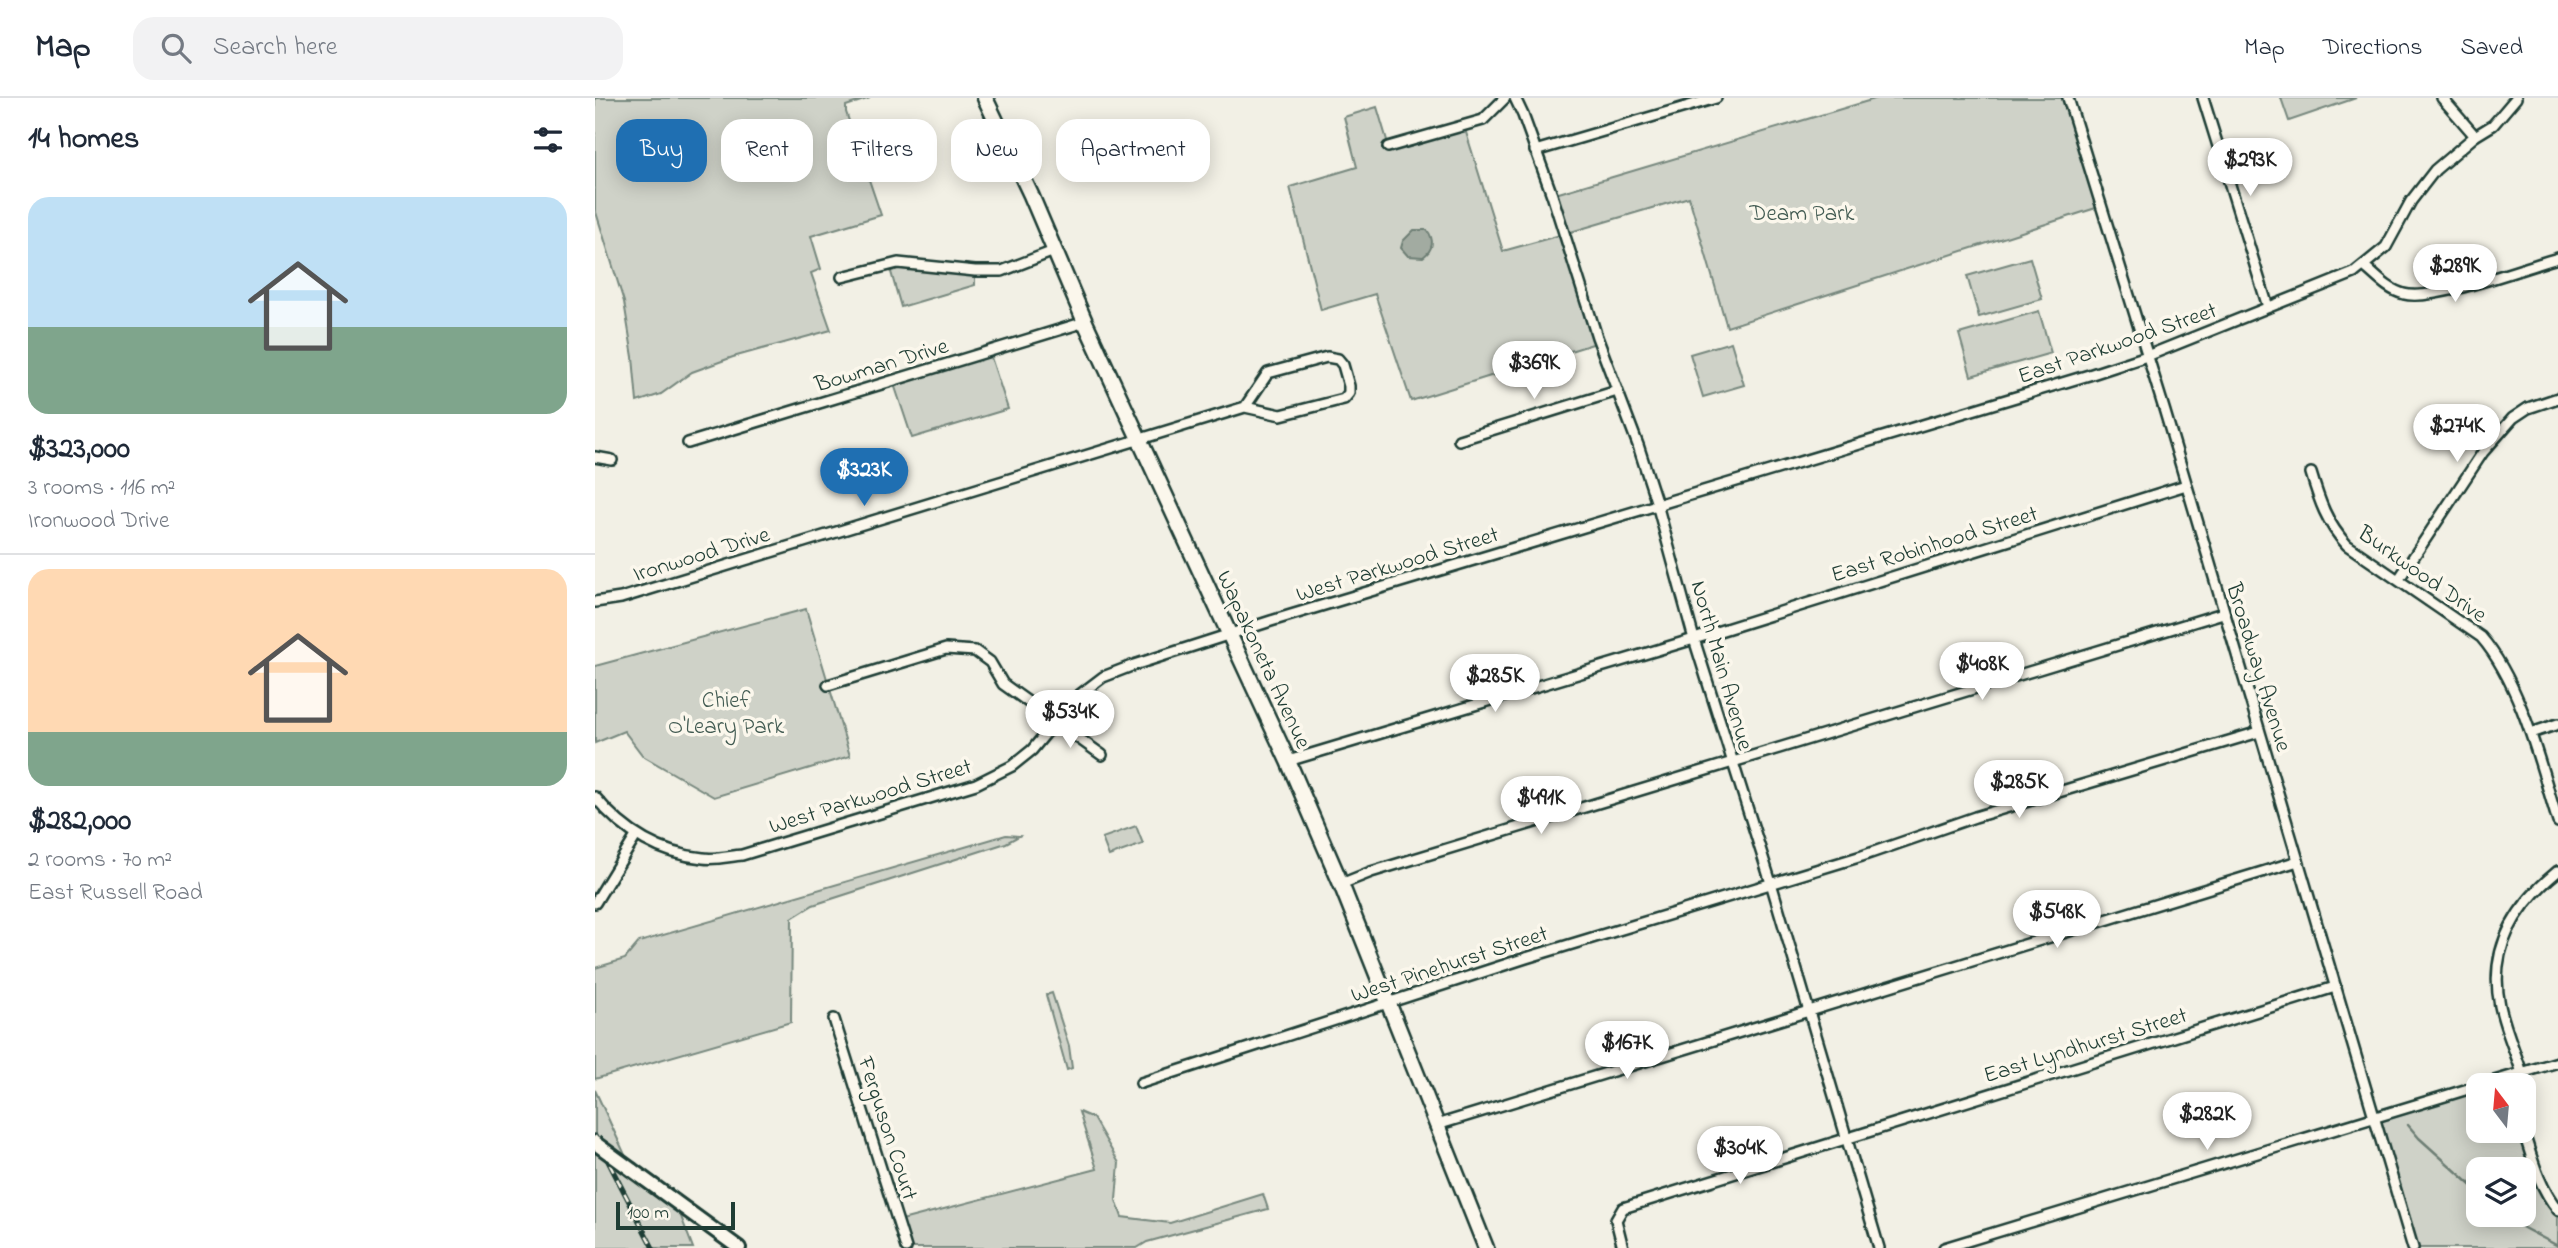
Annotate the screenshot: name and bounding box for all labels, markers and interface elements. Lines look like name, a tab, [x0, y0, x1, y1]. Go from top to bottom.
search box	[133, 17, 623, 80]
text: Map	[35, 24, 91, 72]
icon: search	[157, 29, 195, 67]
text: Search here	[213, 29, 337, 67]
text: Map	[2244, 31, 2285, 66]
text: Directions	[2323, 31, 2422, 66]
text: Saved	[2460, 31, 2523, 66]
text: 14 homes	[28, 118, 139, 162]
chip: Buy	[616, 119, 707, 182]
chip: Rent	[721, 119, 813, 182]
chip: Filters	[827, 119, 937, 182]
chip: New	[951, 119, 1042, 182]
chip: Apartment	[1056, 119, 1210, 182]
icon: filters	[529, 121, 567, 159]
pin: $293K	[2201, 139, 2299, 198]
text: $293K	[2224, 144, 2276, 177]
park label: Deam Park	[1749, 198, 1855, 231]
icon: home	[235, 243, 361, 369]
pin: $289K	[2406, 244, 2504, 304]
text: $289K	[2429, 250, 2481, 283]
street label: East Parkwood Street	[2014, 295, 2222, 394]
street label: Bowman Drive	[810, 330, 953, 403]
pin: $369K	[1485, 342, 1583, 401]
text: $369K	[1508, 347, 1560, 380]
pin: $274K	[2408, 404, 2506, 464]
text: $274K	[2429, 410, 2485, 443]
text: $323,000	[28, 428, 130, 472]
pin: $323K	[815, 448, 913, 508]
text: $323K	[836, 454, 892, 487]
text: 3 rooms · 116 m²	[28, 472, 175, 505]
street label: East Robinhood Street	[1827, 498, 2042, 593]
text: Ironwood Drive	[28, 505, 169, 538]
street label: Burkwood Drive	[2349, 518, 2494, 632]
street label: Ironwood Drive	[629, 519, 775, 592]
street label: West Parkwood Street	[1292, 519, 1503, 612]
street label: Wapakoneta Avenue	[1207, 565, 1319, 755]
street label: North Main Avenue	[1681, 577, 1761, 755]
street label: Broadway Avenue	[2214, 578, 2299, 757]
icon: home	[235, 615, 361, 741]
pin: $408K	[1933, 642, 2031, 702]
text: $408K	[1955, 648, 2009, 681]
pin: $285K	[1446, 654, 1544, 714]
text: $285K	[1466, 660, 1524, 693]
park label: Chief O'Leary Park	[668, 685, 785, 746]
pin: $534K	[1021, 690, 1119, 750]
text: $534K	[1041, 696, 1099, 729]
street label: West Parkwood Street	[765, 751, 976, 844]
pin: $285K	[1970, 760, 2068, 820]
text: $285K	[1990, 766, 2048, 799]
pin: $491K	[1492, 776, 1590, 836]
text: $491K	[1517, 782, 1565, 815]
text: $282,000	[28, 800, 131, 844]
text: 2 rooms · 70 m²	[28, 844, 172, 877]
text: East Russell Road	[28, 877, 203, 910]
pin: $548K	[2008, 890, 2106, 950]
text: $548K	[2029, 896, 2085, 929]
street label: West Pinehurst Street	[1347, 918, 1553, 1013]
street label: East Lyndhurst Street	[1980, 1000, 2192, 1095]
pin: $167K	[1578, 1021, 1676, 1081]
text: $167K	[1601, 1027, 1653, 1060]
street label: Ferguson Court	[847, 1052, 925, 1205]
north arrow	[2466, 1073, 2536, 1143]
map controls	[2466, 1073, 2536, 1227]
pin: $282K	[2158, 1093, 2256, 1152]
text: $282K	[2179, 1098, 2235, 1131]
pin: $304K	[1691, 1126, 1789, 1186]
text: $304K	[1713, 1132, 1767, 1165]
button: layers	[2466, 1157, 2536, 1227]
scale bar	[616, 1199, 735, 1231]
text: 100 m	[627, 1200, 669, 1227]

